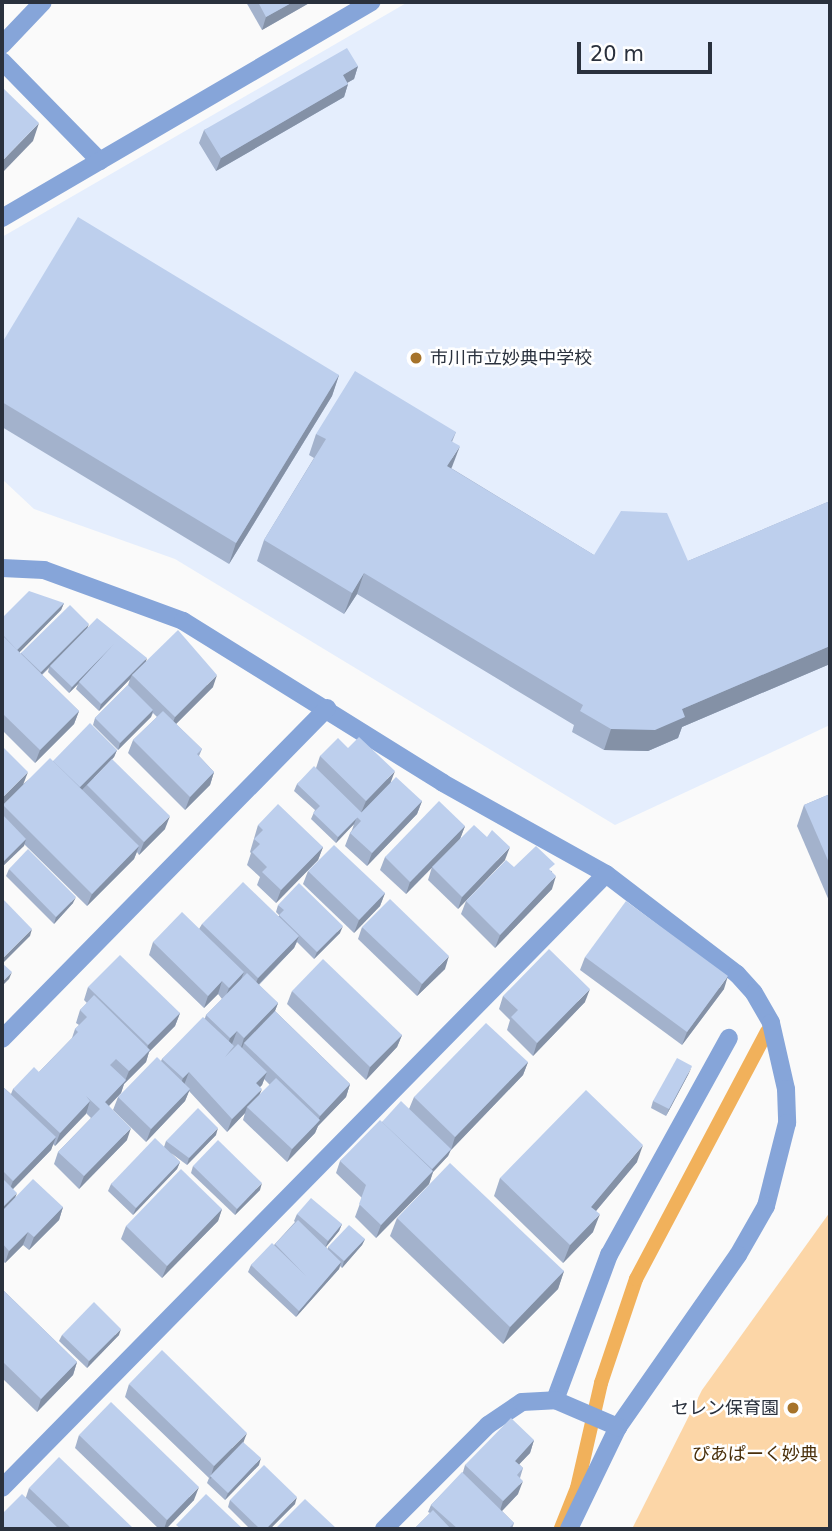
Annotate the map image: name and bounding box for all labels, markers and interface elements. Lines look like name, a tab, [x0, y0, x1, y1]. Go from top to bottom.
scale bar	[580, 28, 715, 72]
text: 20 m	[590, 42, 644, 66]
place label: 市川市立妙典中学校	[430, 347, 592, 369]
marker: 市川市立妙典中学校	[408, 350, 424, 366]
place label: セレン保育園	[671, 1397, 779, 1419]
marker: セレン保育園	[785, 1400, 801, 1416]
park label: ぴあぱーく妙典	[692, 1443, 818, 1465]

